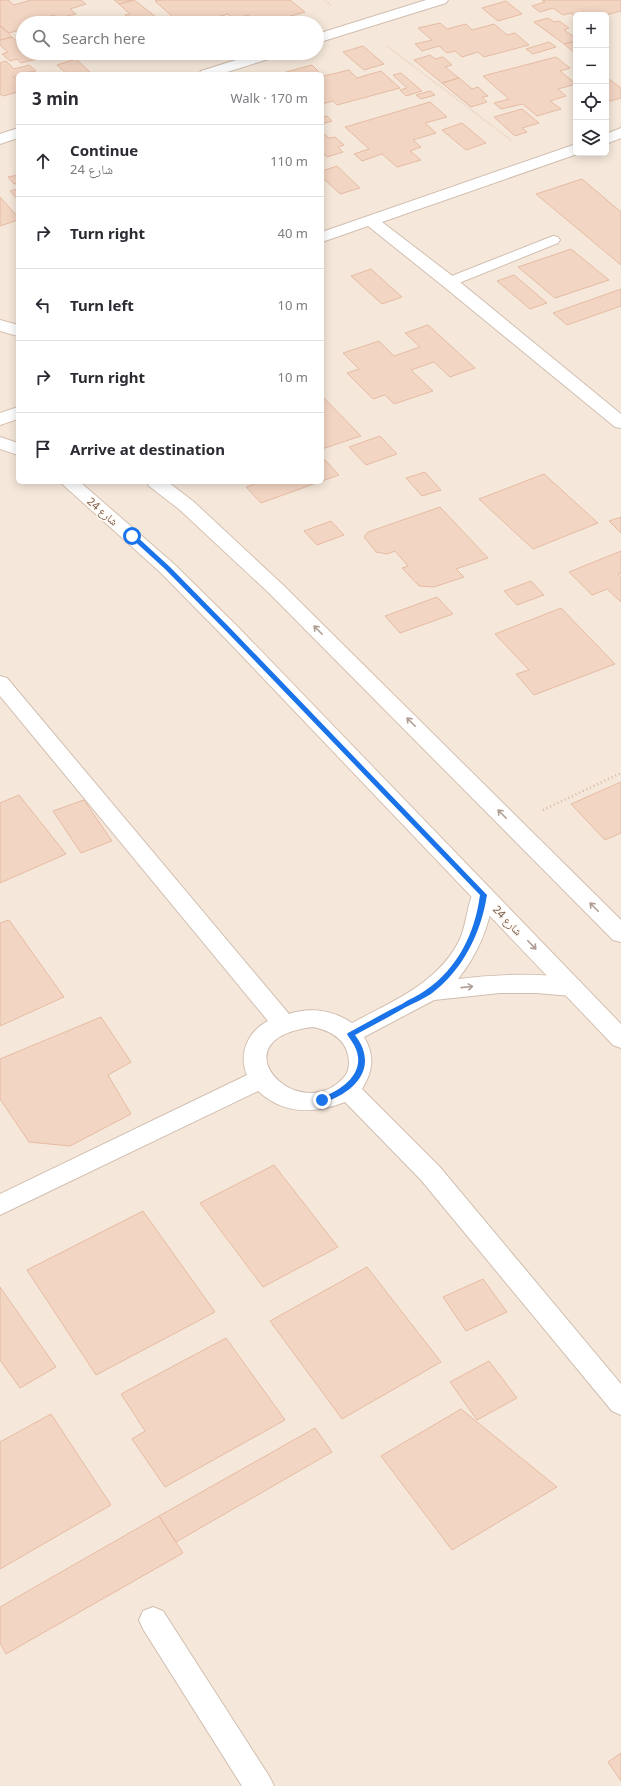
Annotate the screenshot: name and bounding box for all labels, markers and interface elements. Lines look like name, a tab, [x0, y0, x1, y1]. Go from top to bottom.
map controls	[573, 12, 609, 156]
button: +	[573, 12, 609, 48]
search box	[16, 16, 324, 60]
icon: search	[30, 27, 52, 49]
text: Search here	[62, 28, 145, 48]
button: −	[573, 48, 609, 84]
button: locate	[573, 84, 609, 120]
text: 3 min	[32, 87, 79, 110]
text: Walk · 170 m	[230, 89, 308, 107]
button: layers	[573, 120, 609, 156]
text: Continue	[70, 140, 138, 160]
icon: ahead	[32, 150, 54, 172]
text: 110 m	[270, 152, 308, 170]
text: شارع 24	[70, 160, 113, 178]
icon: right	[32, 222, 54, 244]
text: Turn right	[70, 223, 145, 243]
text: 40 m	[278, 224, 308, 242]
icon: left	[32, 294, 54, 316]
text: Turn left	[70, 295, 134, 315]
text: 10 m	[278, 296, 308, 314]
icon: right	[32, 366, 54, 388]
text: Turn right	[70, 367, 145, 387]
text: 10 m	[278, 368, 308, 386]
icon: arrive	[32, 438, 54, 460]
text: Arrive at destination	[70, 439, 225, 459]
street label: شارع 24	[84, 493, 122, 529]
route start	[123, 527, 141, 545]
one-way arrow	[313, 626, 323, 635]
one-way arrow	[406, 717, 416, 727]
one-way arrow	[497, 809, 507, 819]
street label: شارع 24	[490, 902, 526, 938]
one-way arrow	[589, 902, 598, 912]
one-way arrow	[527, 940, 537, 950]
one-way arrow	[460, 983, 473, 990]
route end	[313, 1091, 331, 1109]

